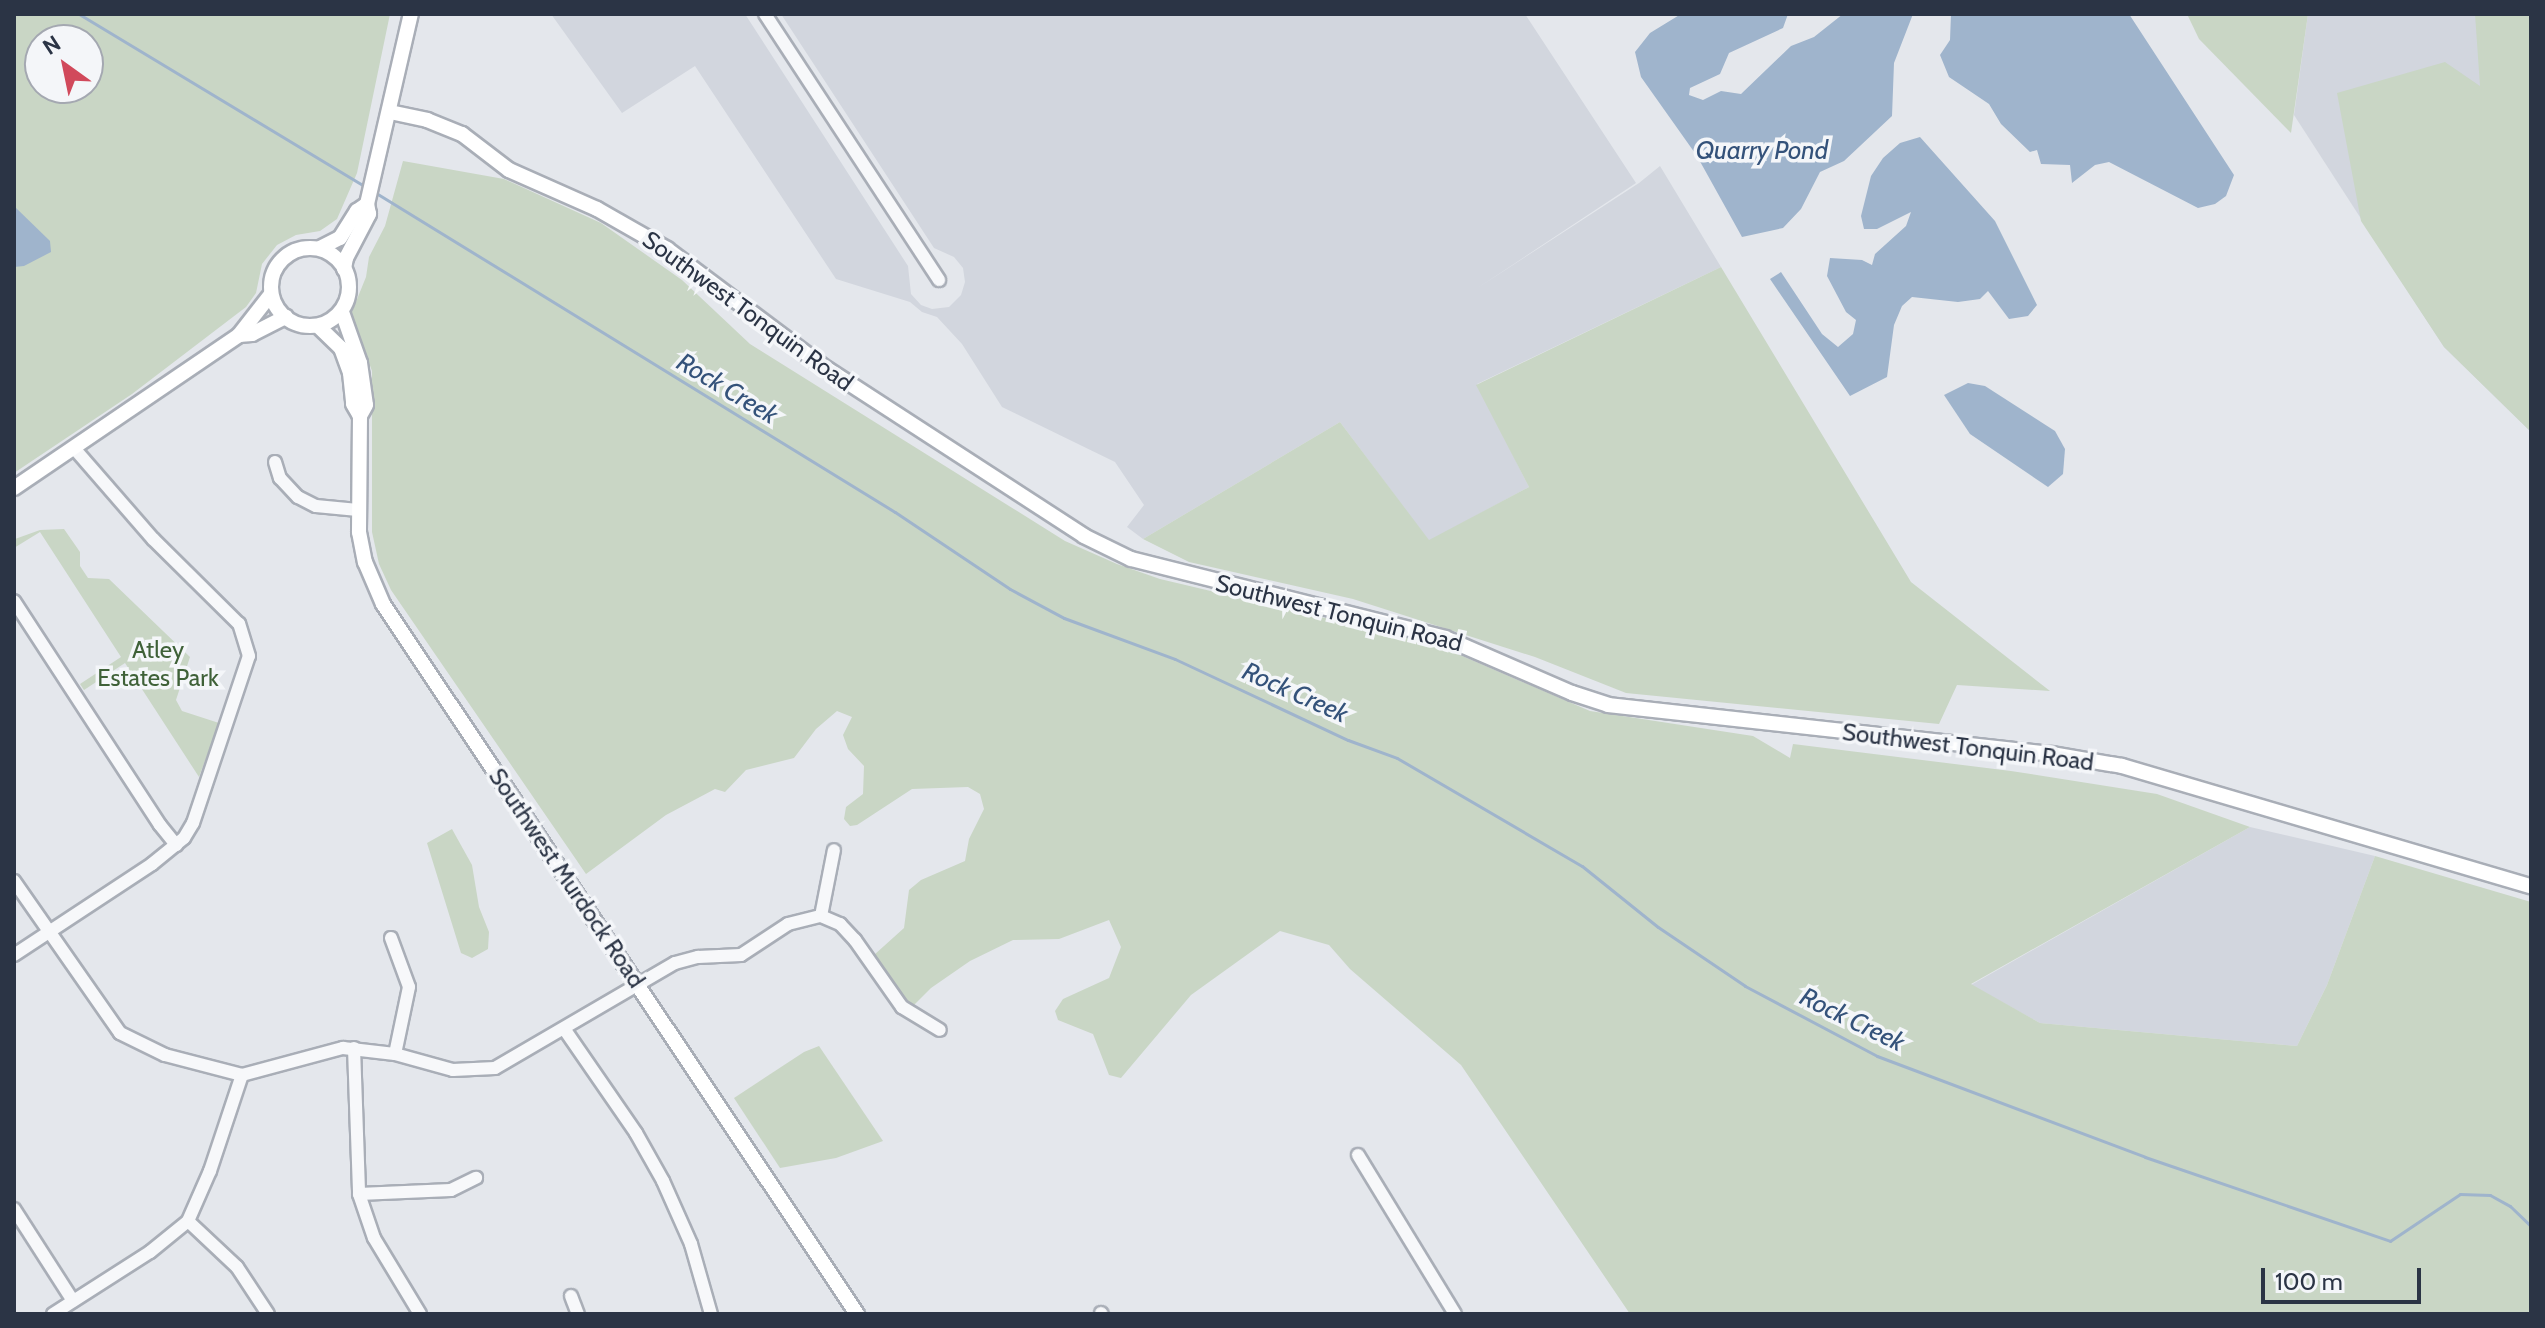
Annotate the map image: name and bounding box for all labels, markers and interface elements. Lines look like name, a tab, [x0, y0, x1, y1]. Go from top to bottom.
north arrow	[24, 24, 104, 104]
text: N	[38, 30, 66, 61]
water label: Quarry Pond	[1696, 135, 1828, 167]
street label: Southwest Tonquin Road	[637, 225, 859, 397]
water label: Rock Creek	[671, 347, 783, 431]
street label: Southwest Tonquin Road	[1213, 568, 1465, 658]
park label: Atley Estates Park	[97, 636, 219, 692]
water label: Rock Creek	[1237, 656, 1353, 730]
street label: Southwest Tonquin Road	[1841, 717, 2095, 777]
street label: Southwest Murdock Road	[483, 763, 651, 993]
water label: Rock Creek	[1795, 981, 1909, 1059]
scale bar	[2265, 1252, 2425, 1302]
text: 100 m	[2275, 1267, 2343, 1296]

